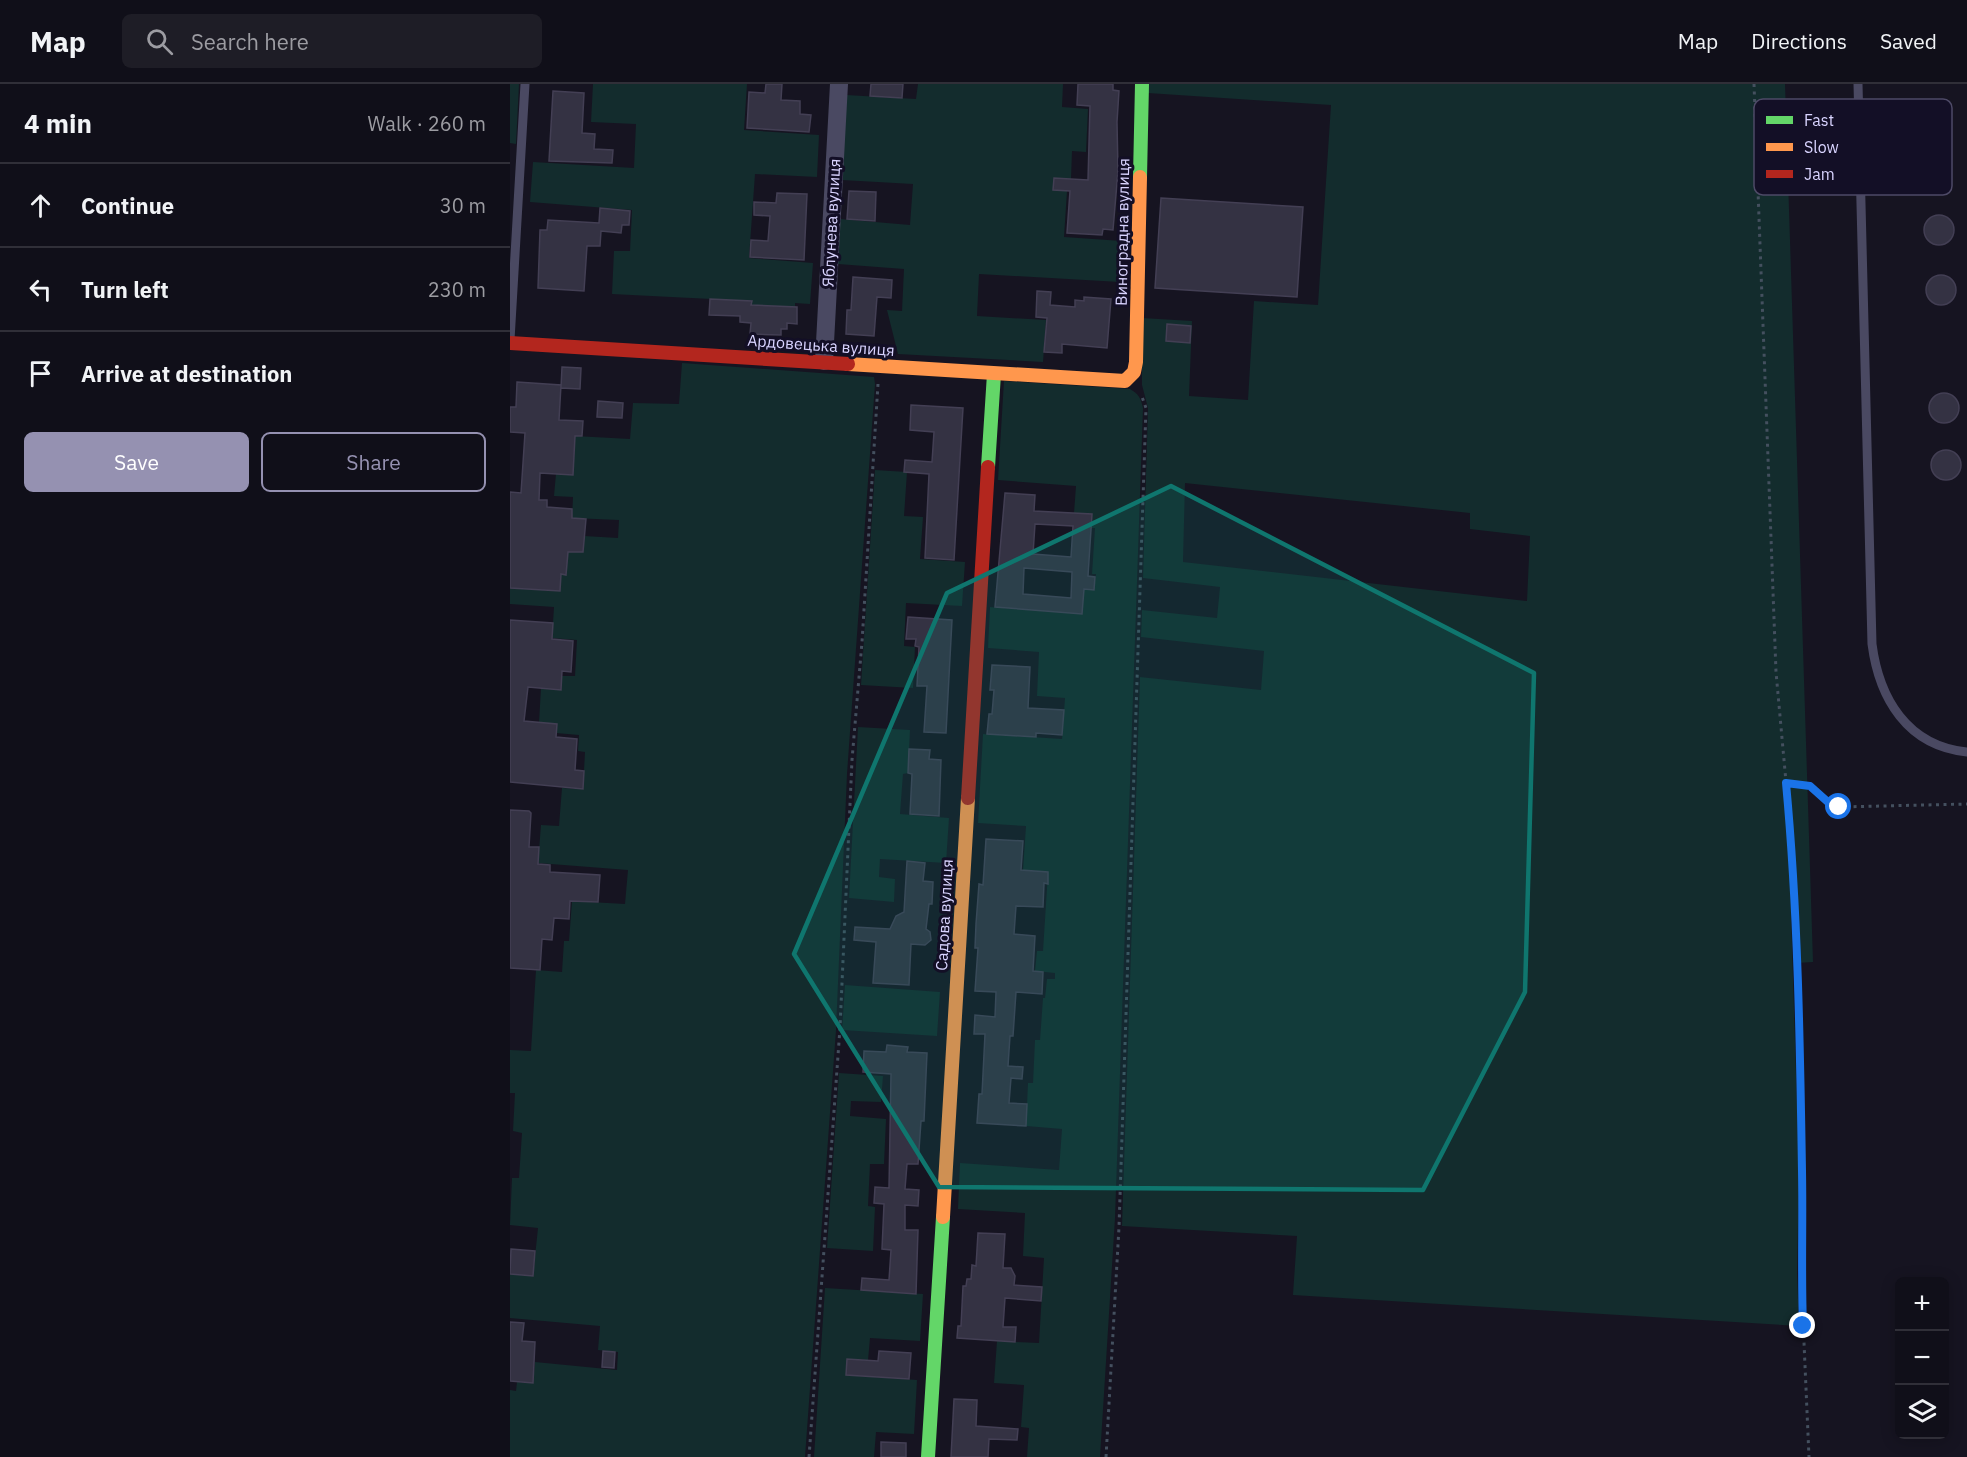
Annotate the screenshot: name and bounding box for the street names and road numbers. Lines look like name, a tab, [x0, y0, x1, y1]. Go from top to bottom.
street label: Яблунева вулиця	[818, 158, 844, 288]
street label: Виноградна вулиця	[1111, 158, 1133, 306]
street label: Ардовецька вулиця	[747, 330, 895, 360]
street label: Садова вулиця	[931, 859, 957, 971]

